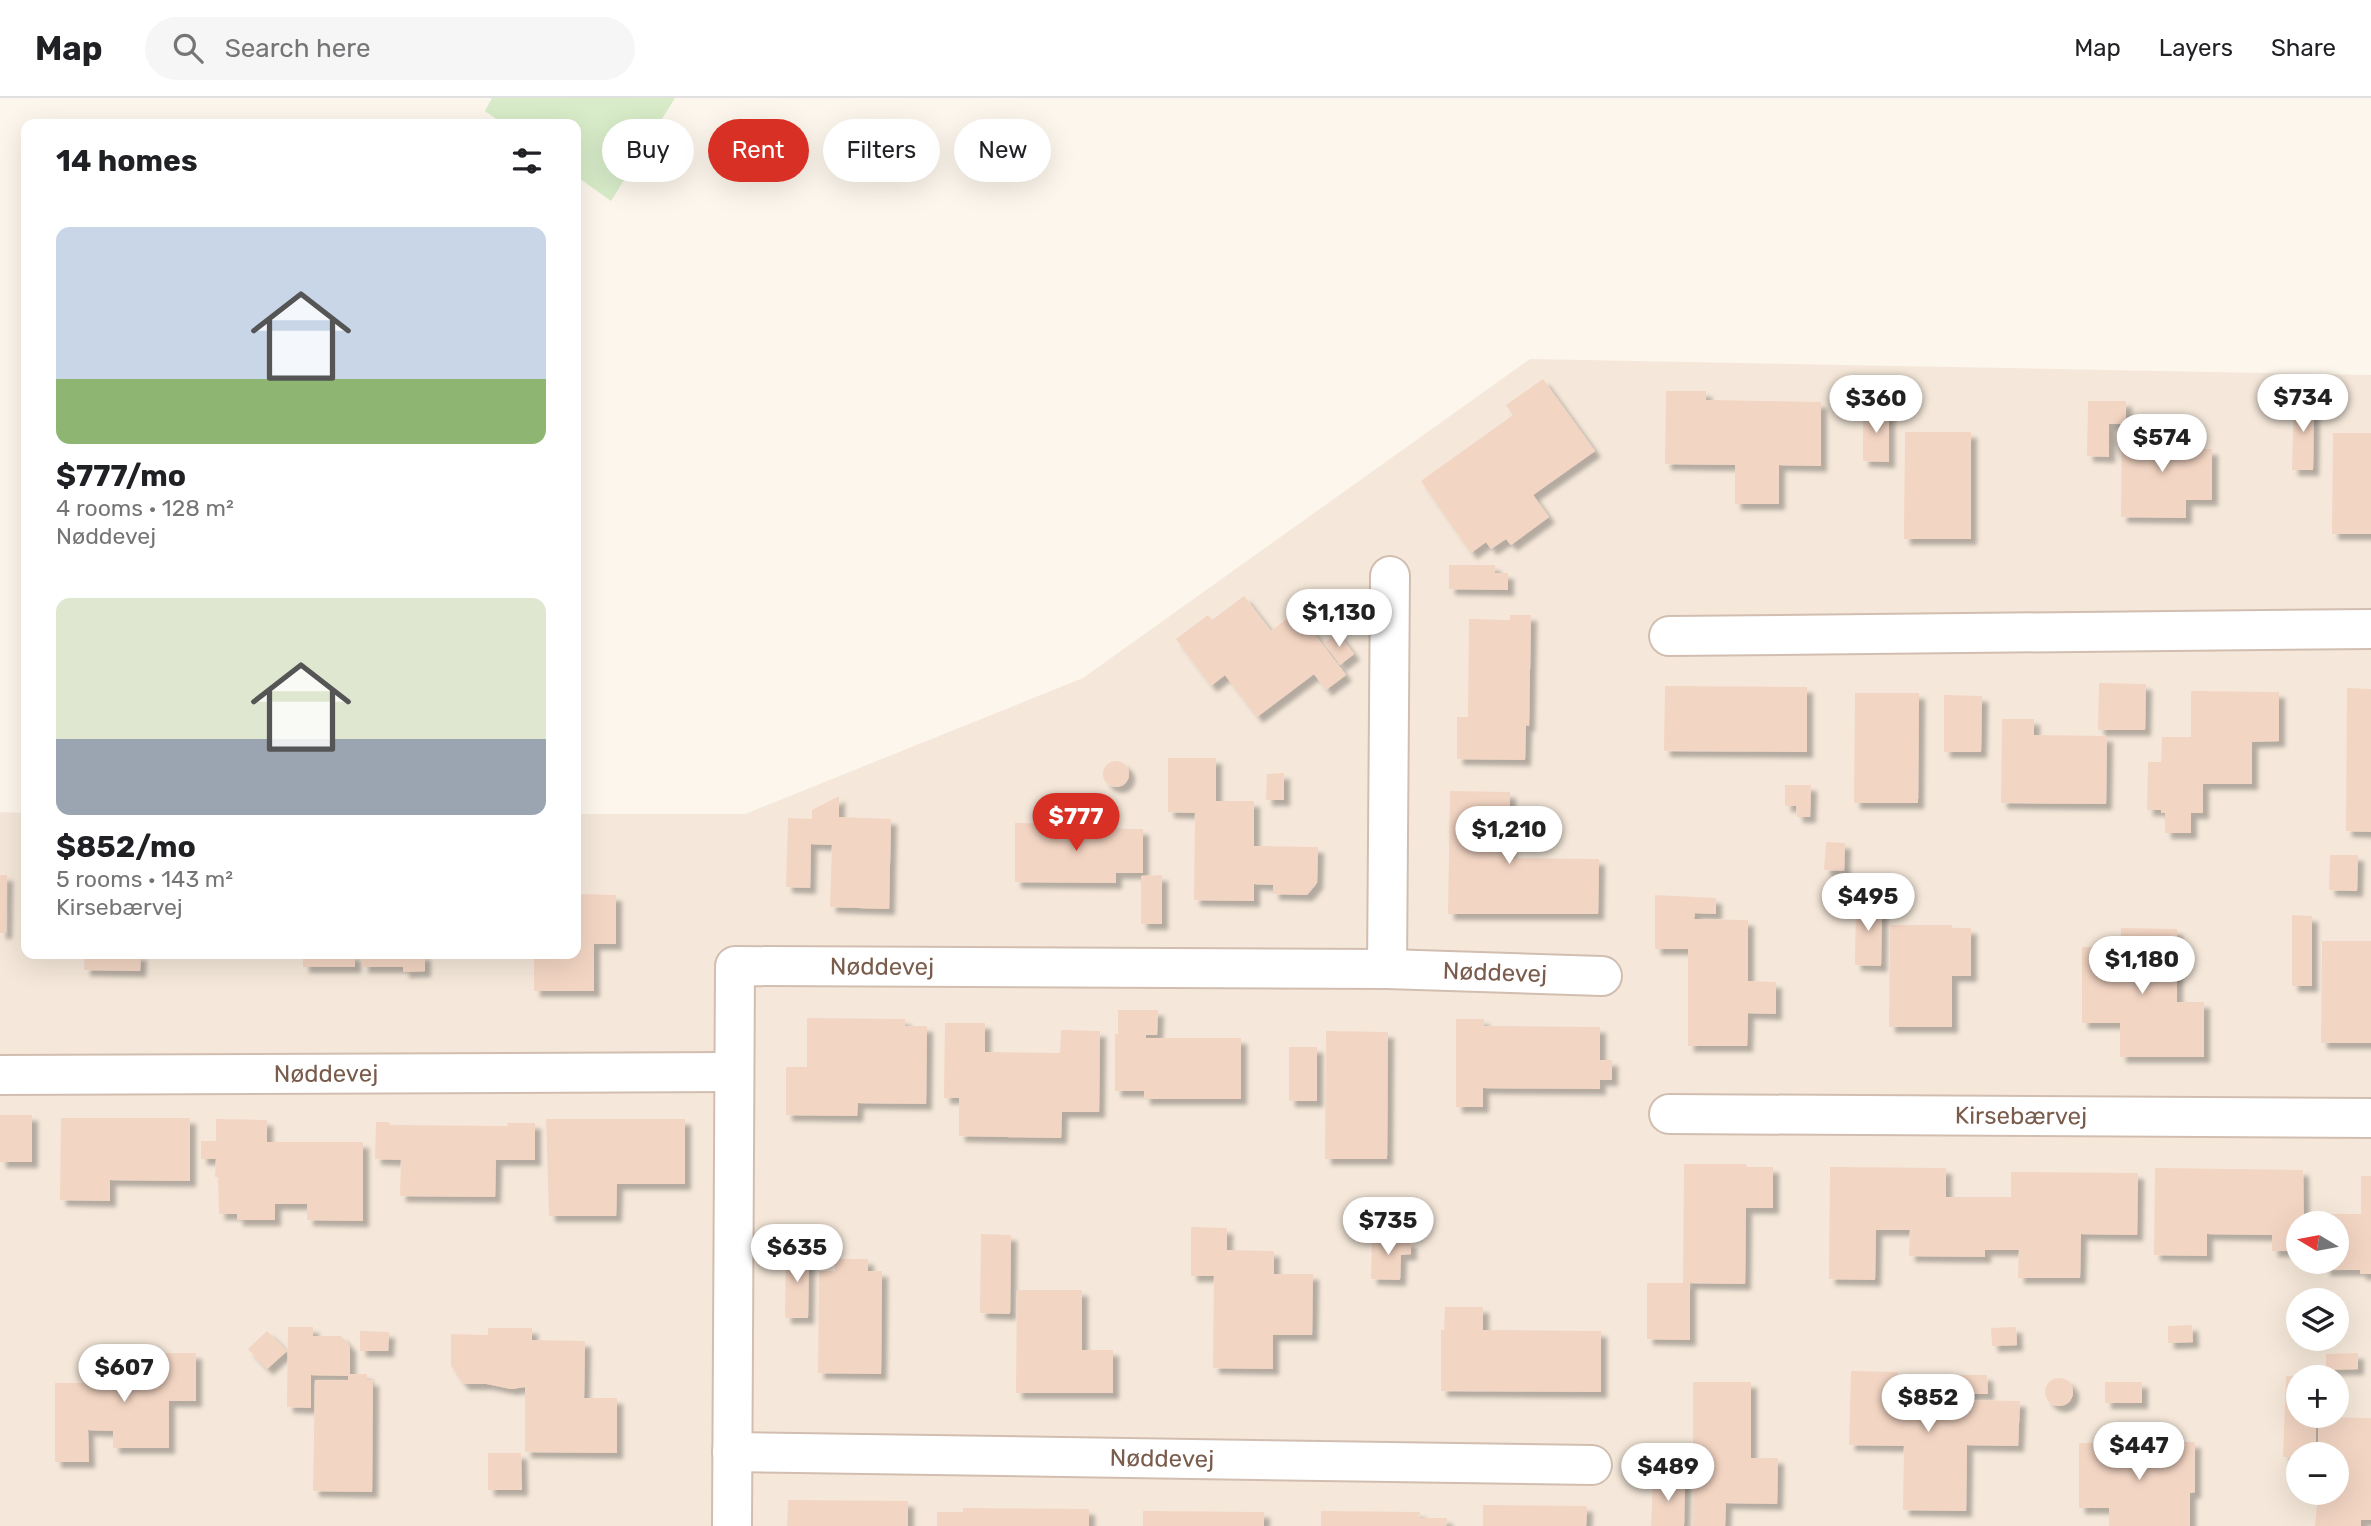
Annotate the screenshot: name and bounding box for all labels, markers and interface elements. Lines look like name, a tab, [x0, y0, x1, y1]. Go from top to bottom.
search box	[145, 17, 635, 80]
text: Map	[35, 29, 103, 68]
icon: search	[169, 29, 207, 67]
text: Search here	[225, 33, 370, 64]
text: Map	[2074, 34, 2121, 62]
text: Layers	[2159, 34, 2233, 62]
text: Share	[2271, 34, 2336, 62]
chip: Buy	[602, 119, 694, 182]
chip: Rent	[708, 119, 809, 182]
chip: Filters	[823, 119, 940, 182]
chip: New	[954, 119, 1051, 182]
icon: filters	[508, 142, 546, 180]
text: 14 homes	[56, 143, 198, 179]
icon: home	[238, 273, 364, 399]
pin: $734	[2262, 374, 2344, 434]
pin: $360	[1835, 376, 1917, 435]
text: $734	[2273, 383, 2333, 411]
text: $360	[1845, 384, 1907, 412]
pin: $574	[2121, 414, 2203, 474]
text: $574	[2133, 423, 2191, 451]
text: $777/mo	[56, 458, 186, 494]
text: 4 rooms · 128 m²	[56, 494, 234, 522]
text: Nøddevej	[56, 522, 156, 550]
pin: $1,130	[1282, 589, 1396, 649]
text: $1,130	[1302, 598, 1376, 626]
icon: home	[238, 644, 364, 770]
pin: $777	[1035, 794, 1117, 853]
text: $777	[1049, 802, 1103, 830]
pin: $1,210	[1452, 806, 1566, 866]
text: $1,210	[1471, 815, 1547, 843]
text: $852/mo	[56, 829, 196, 865]
text: 5 rooms · 143 m²	[56, 865, 233, 893]
pin: $495	[1827, 874, 1909, 933]
text: $495	[1838, 882, 1898, 910]
text: Kirsebærvej	[56, 893, 183, 921]
pin: $1,180	[2085, 936, 2199, 996]
text: $1,180	[2105, 945, 2179, 973]
street label: Nøddevej	[830, 952, 934, 981]
street label: Nøddevej	[1442, 957, 1548, 988]
street label: Nøddevej	[274, 1059, 378, 1088]
street label: Kirsebærvej	[1955, 1102, 2087, 1130]
pin: $735	[1347, 1198, 1429, 1257]
text: $735	[1359, 1206, 1417, 1234]
north arrow	[2286, 1211, 2348, 1274]
map controls	[2286, 1211, 2349, 1505]
pin: $635	[756, 1224, 838, 1284]
text: $635	[767, 1233, 827, 1261]
button: layers	[2286, 1288, 2349, 1351]
pin: $607	[83, 1344, 165, 1404]
text: $607	[94, 1353, 154, 1381]
button: +	[2286, 1365, 2349, 1428]
pin: $852	[1887, 1374, 1969, 1434]
text: $852	[1898, 1383, 1958, 1411]
pin: $447	[2098, 1422, 2180, 1482]
text: $447	[2109, 1431, 2169, 1459]
button: −	[2286, 1442, 2349, 1505]
street label: Nøddevej	[1110, 1444, 1214, 1473]
pin: $489	[1627, 1444, 1709, 1503]
text: $489	[1637, 1452, 1699, 1480]

